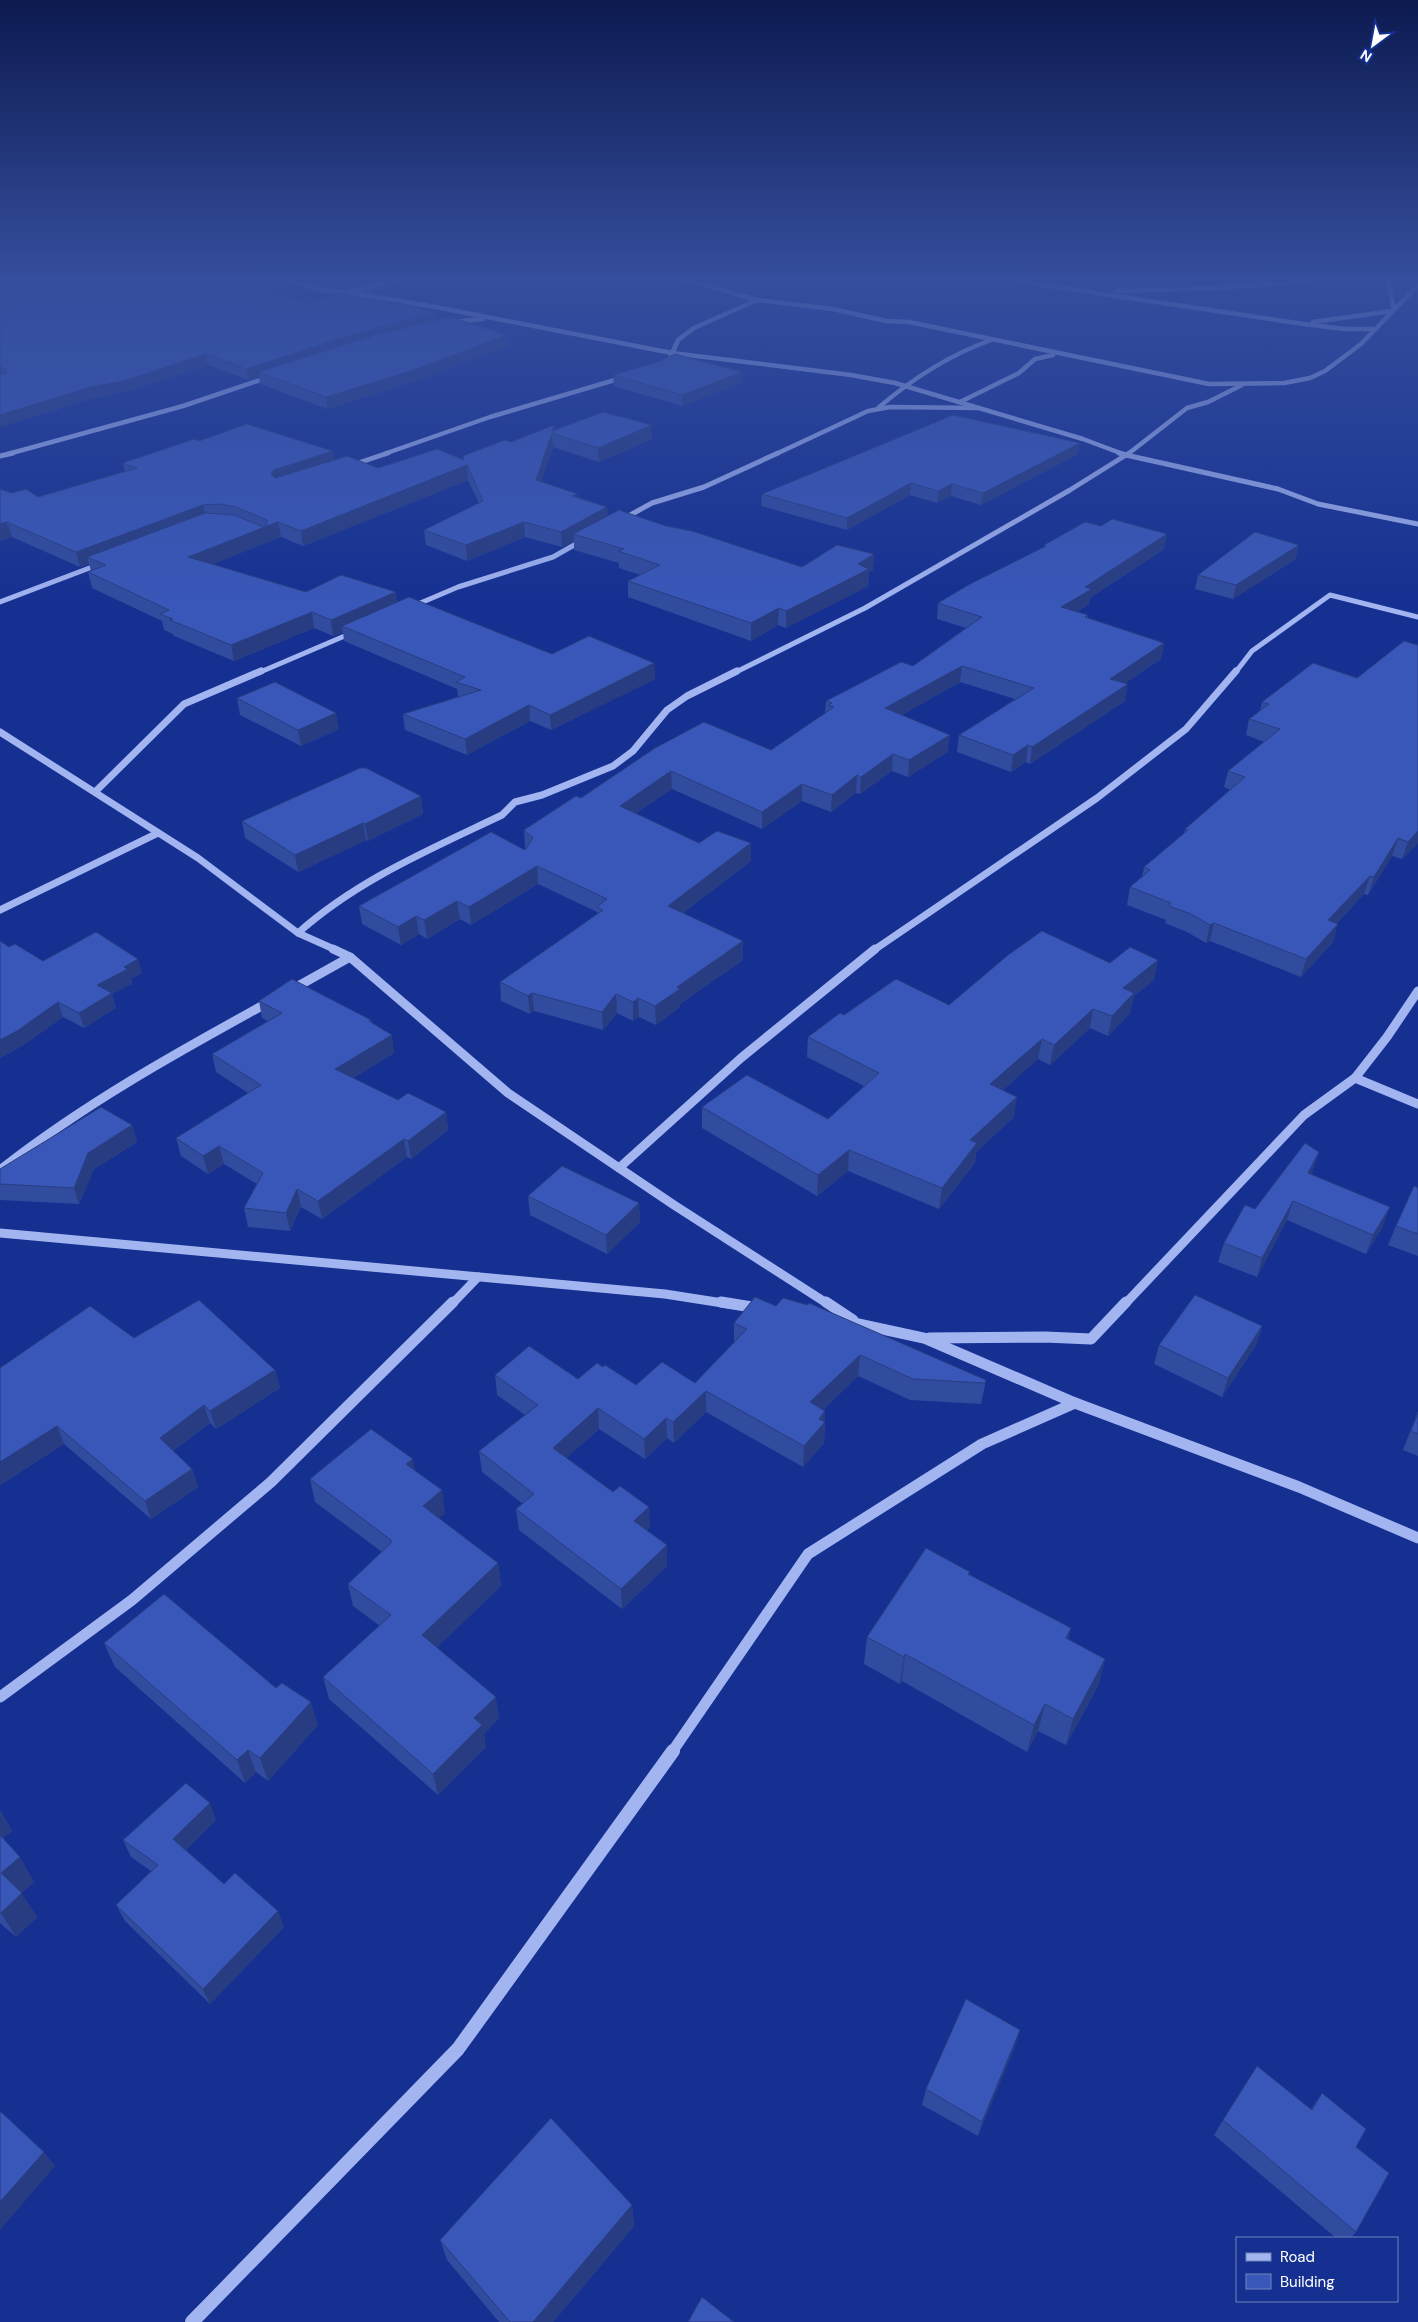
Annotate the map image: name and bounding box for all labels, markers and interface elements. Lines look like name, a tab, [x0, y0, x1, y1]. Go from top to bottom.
north arrow	[1348, 20, 1398, 70]
text: N	[1357, 46, 1375, 66]
legend	[1236, 2237, 1398, 2302]
text: Road	[1280, 2247, 1315, 2267]
text: Building	[1280, 2272, 1335, 2292]

